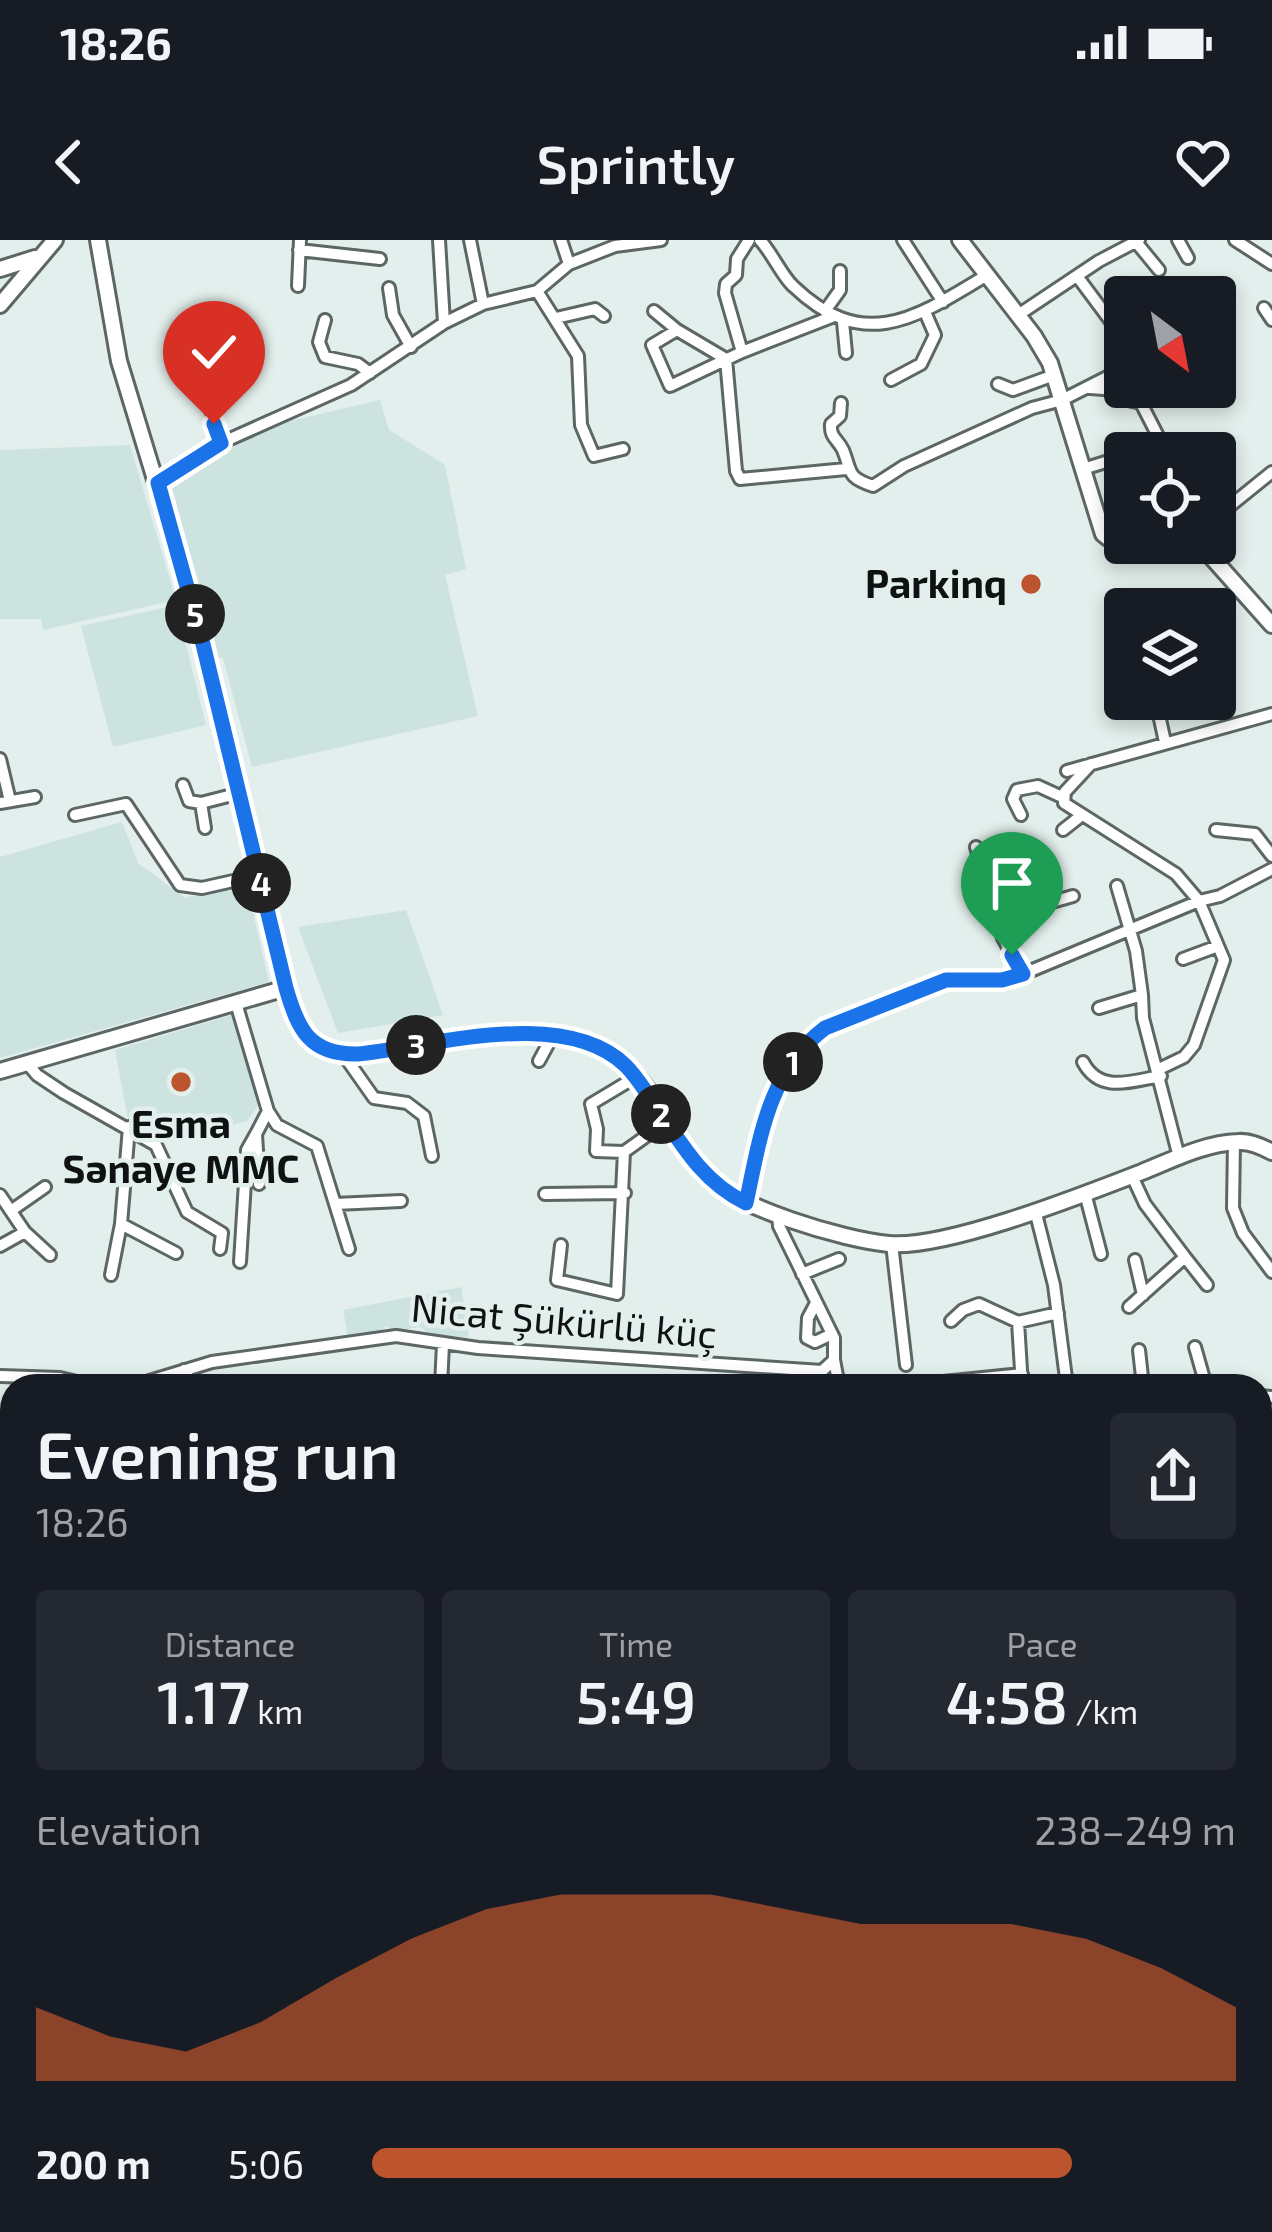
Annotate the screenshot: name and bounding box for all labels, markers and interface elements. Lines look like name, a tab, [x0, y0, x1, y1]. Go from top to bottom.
text: 18:26	[60, 15, 172, 69]
icon: back	[36, 129, 102, 195]
icon: heart	[1170, 129, 1236, 195]
text: Sprintly	[537, 130, 735, 195]
north arrow	[1104, 276, 1236, 408]
map controls	[1104, 276, 1236, 720]
pin	[163, 301, 265, 424]
icon: check	[181, 319, 247, 385]
button: locate	[1104, 432, 1236, 564]
place label: Parkinq	[865, 559, 1007, 606]
marker: Parkinq	[1018, 571, 1044, 597]
pin: 5	[165, 584, 225, 644]
button: layers	[1104, 588, 1236, 720]
text: 5	[186, 594, 204, 634]
pin	[961, 832, 1063, 955]
icon: arrive	[979, 850, 1045, 916]
pin: 4	[231, 853, 291, 913]
text: 4	[250, 863, 272, 903]
pin: 3	[386, 1015, 446, 1075]
text: 3	[407, 1025, 425, 1065]
pin: 1	[763, 1032, 823, 1092]
text: 1	[786, 1042, 800, 1082]
marker: Esma Sənaye MMC	[168, 1069, 194, 1095]
pin: 2	[631, 1084, 691, 1144]
text: 2	[651, 1094, 671, 1134]
place label: Esma Sənaye MMC	[63, 1099, 299, 1192]
street label: Nicat Şükürlü küç	[409, 1283, 719, 1358]
text: Evening run	[36, 1413, 399, 1492]
button: share	[1110, 1413, 1236, 1539]
text: 18:26	[36, 1498, 129, 1545]
text: Distance	[165, 1624, 295, 1664]
text: Time	[599, 1624, 673, 1664]
text: Pace	[1006, 1624, 1078, 1664]
text: 1.17	[157, 1664, 250, 1736]
text: 5:49	[576, 1664, 696, 1736]
text: 4:58	[946, 1664, 1068, 1736]
text: km	[250, 1691, 303, 1731]
text: /km	[1068, 1691, 1138, 1731]
text: Elevation	[36, 1806, 201, 1853]
text: 238–249 m	[1035, 1806, 1236, 1853]
text: 200 m	[36, 2140, 151, 2187]
text: 5:06	[228, 2140, 304, 2187]

